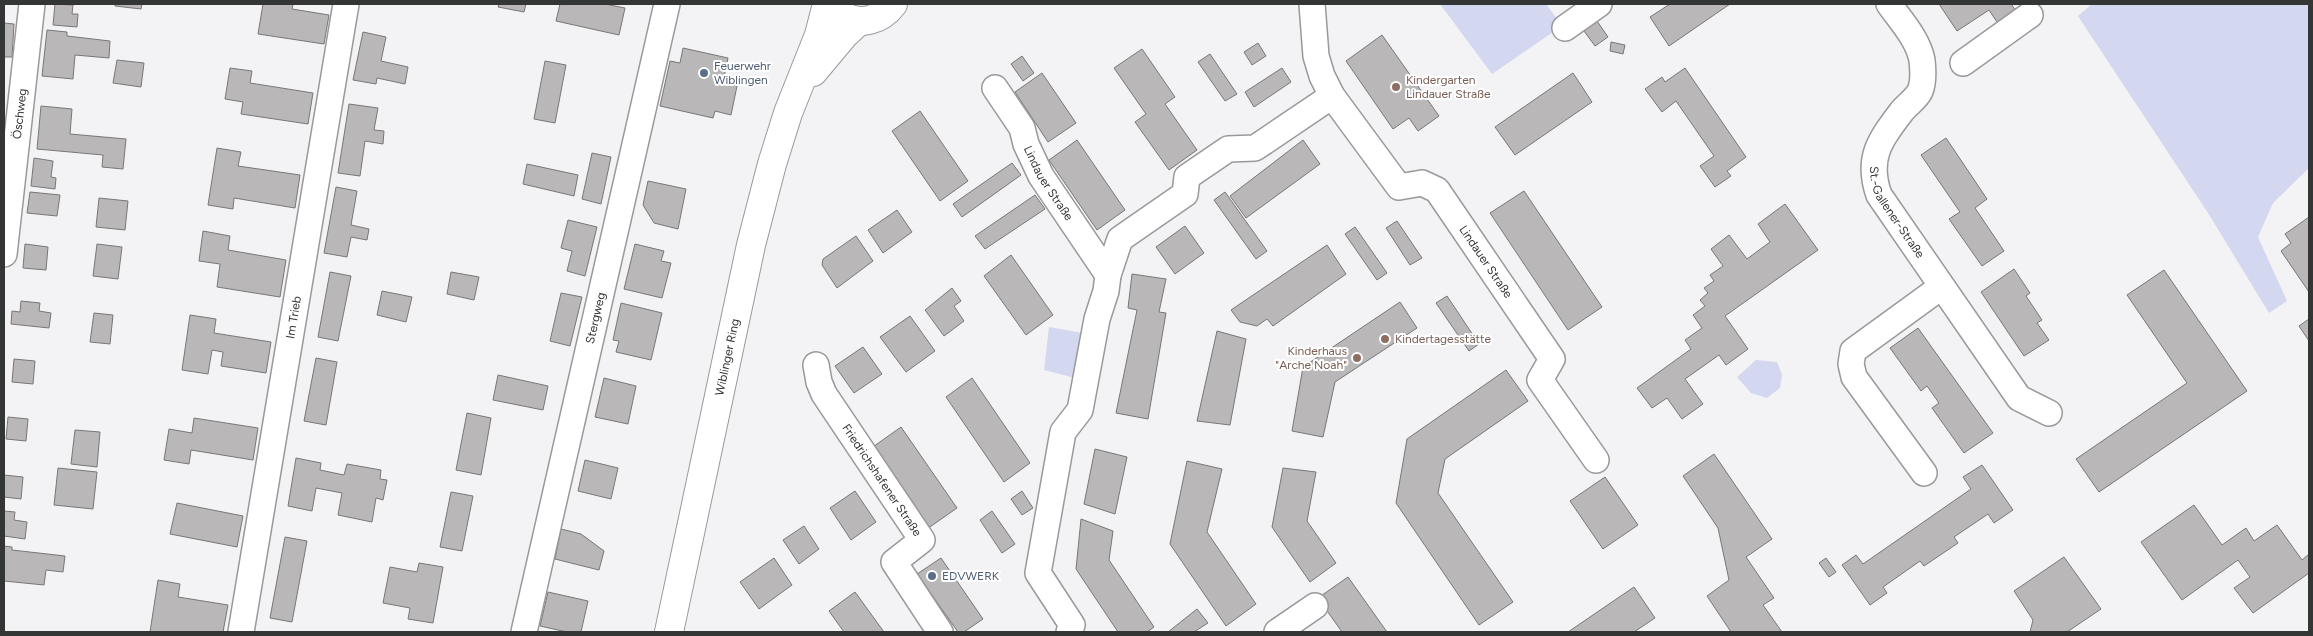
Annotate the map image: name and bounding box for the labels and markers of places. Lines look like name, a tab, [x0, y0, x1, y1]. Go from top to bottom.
place label: Feuerwehr Wiblingen	[714, 59, 771, 87]
marker: Feuerwehr Wiblingen	[698, 67, 710, 79]
place label: Kindergarten Lindauer Straße	[1406, 73, 1491, 101]
marker: Kindergarten Lindauer Straße	[1390, 81, 1402, 93]
place label: Kindertagesstätte	[1395, 332, 1492, 346]
marker: Kindertagesstätte	[1379, 333, 1391, 345]
place label: Kinderhaus "Arche Noah"	[1275, 344, 1347, 372]
marker: Kinderhaus "Arche Noah"	[1351, 352, 1363, 364]
place label: EDVWERK	[942, 569, 1000, 583]
marker: EDVWERK	[926, 570, 938, 582]

